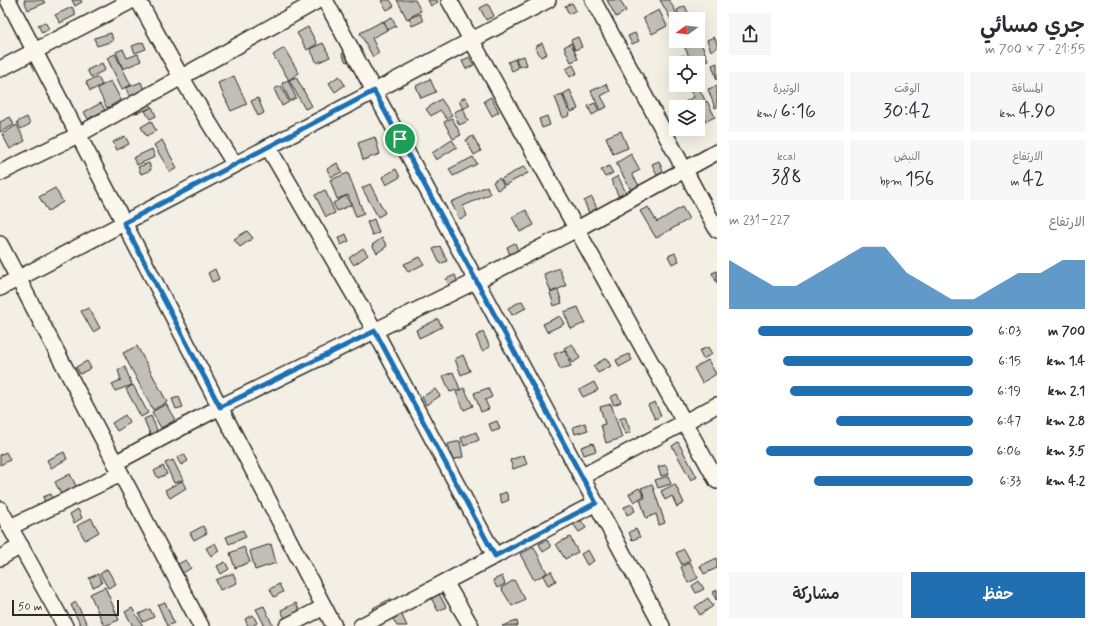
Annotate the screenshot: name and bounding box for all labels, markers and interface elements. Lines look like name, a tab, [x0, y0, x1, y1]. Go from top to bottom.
north arrow	[669, 12, 705, 48]
map controls	[669, 12, 705, 136]
text: جري مسائي	[980, 12, 1085, 40]
button: share	[729, 13, 771, 55]
text: 21:55 · 7 × 700 m	[985, 41, 1085, 58]
button: locate	[669, 56, 705, 92]
text: الوتيرة	[773, 82, 800, 96]
text: الوقت	[894, 82, 920, 96]
text: المسافة	[1012, 82, 1043, 96]
text: 6:16	[780, 98, 816, 125]
text: 30:42	[883, 98, 931, 125]
text: 4.90	[1019, 98, 1056, 125]
button: layers	[669, 100, 705, 136]
text: /km	[757, 107, 780, 121]
text: km	[1000, 107, 1019, 121]
pin	[383, 122, 417, 156]
icon: arrive	[389, 128, 411, 150]
text: kcal	[777, 150, 796, 164]
text: النبض	[894, 150, 920, 164]
text: الارتفاع	[1012, 150, 1043, 164]
text: 388	[771, 164, 802, 191]
text: 156	[905, 166, 934, 193]
text: 42	[1022, 166, 1045, 193]
text: bpm	[880, 175, 905, 189]
text: m	[1011, 175, 1022, 189]
text: 227–231 m	[729, 212, 790, 229]
text: الارتفاع	[1049, 214, 1085, 231]
text: 6:03	[998, 323, 1021, 340]
text: 700 m	[1048, 323, 1085, 340]
text: 6:15	[998, 353, 1021, 370]
text: 1.4 km	[1046, 353, 1085, 370]
text: 6:19	[997, 383, 1021, 400]
text: 2.1 km	[1048, 383, 1085, 400]
text: 6:47	[997, 413, 1021, 430]
text: 2.8 km	[1046, 413, 1085, 430]
text: 6:06	[996, 443, 1021, 460]
text: 3.5 km	[1046, 443, 1085, 460]
text: 6:33	[999, 473, 1021, 490]
text: 4.2 km	[1046, 473, 1085, 490]
button: مشاركة	[729, 572, 903, 618]
button: حفظ	[911, 572, 1085, 618]
scale bar	[12, 598, 119, 617]
text: 50 m	[18, 600, 43, 614]

